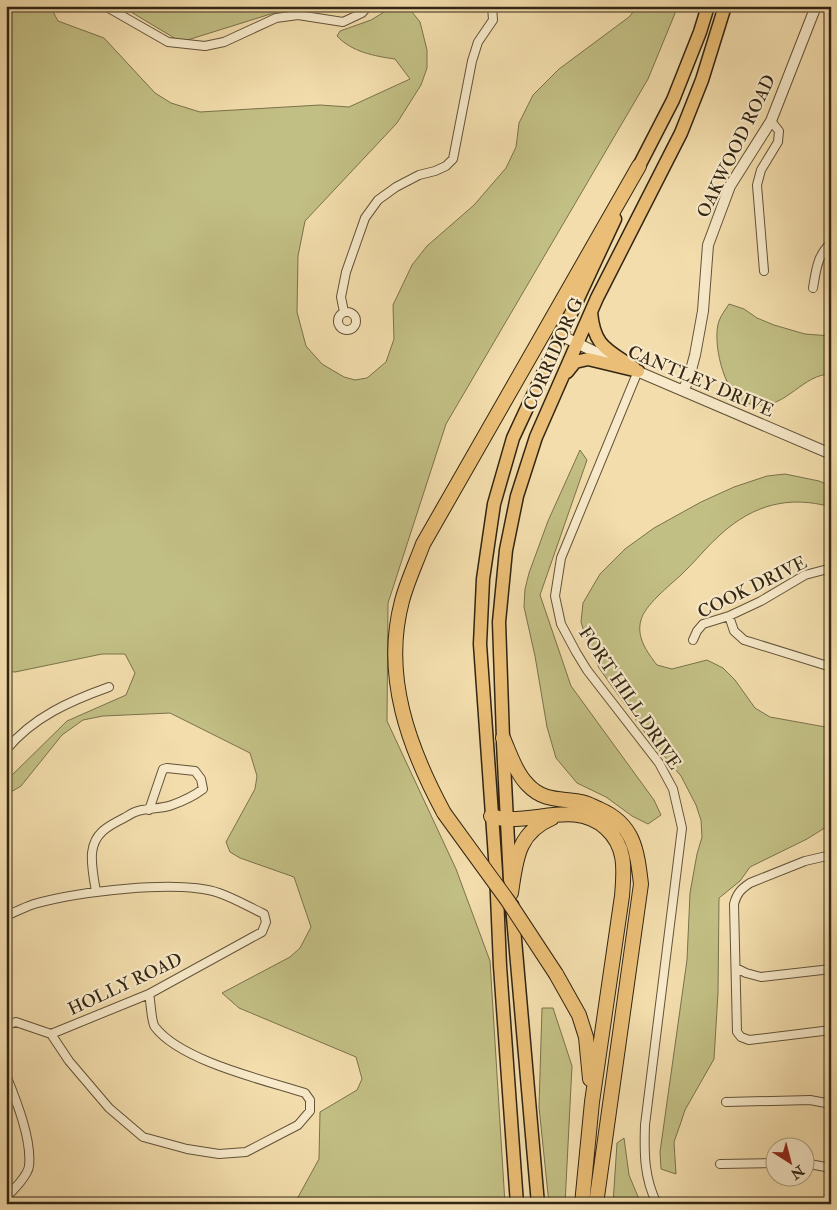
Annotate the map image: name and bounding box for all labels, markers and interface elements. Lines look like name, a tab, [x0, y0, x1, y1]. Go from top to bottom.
street label: OAKWOOD ROAD	[692, 71, 781, 222]
street label: CORRIDOR G	[518, 294, 589, 414]
street label: CANTLEY DRIVE	[624, 340, 777, 423]
street label: COOK DRIVE	[694, 551, 811, 624]
street label: FORT HILL DRIVE	[573, 622, 686, 774]
street label: HOLLY ROAD	[64, 948, 186, 1021]
north arrow	[764, 1138, 814, 1188]
text: N	[787, 1161, 808, 1183]

